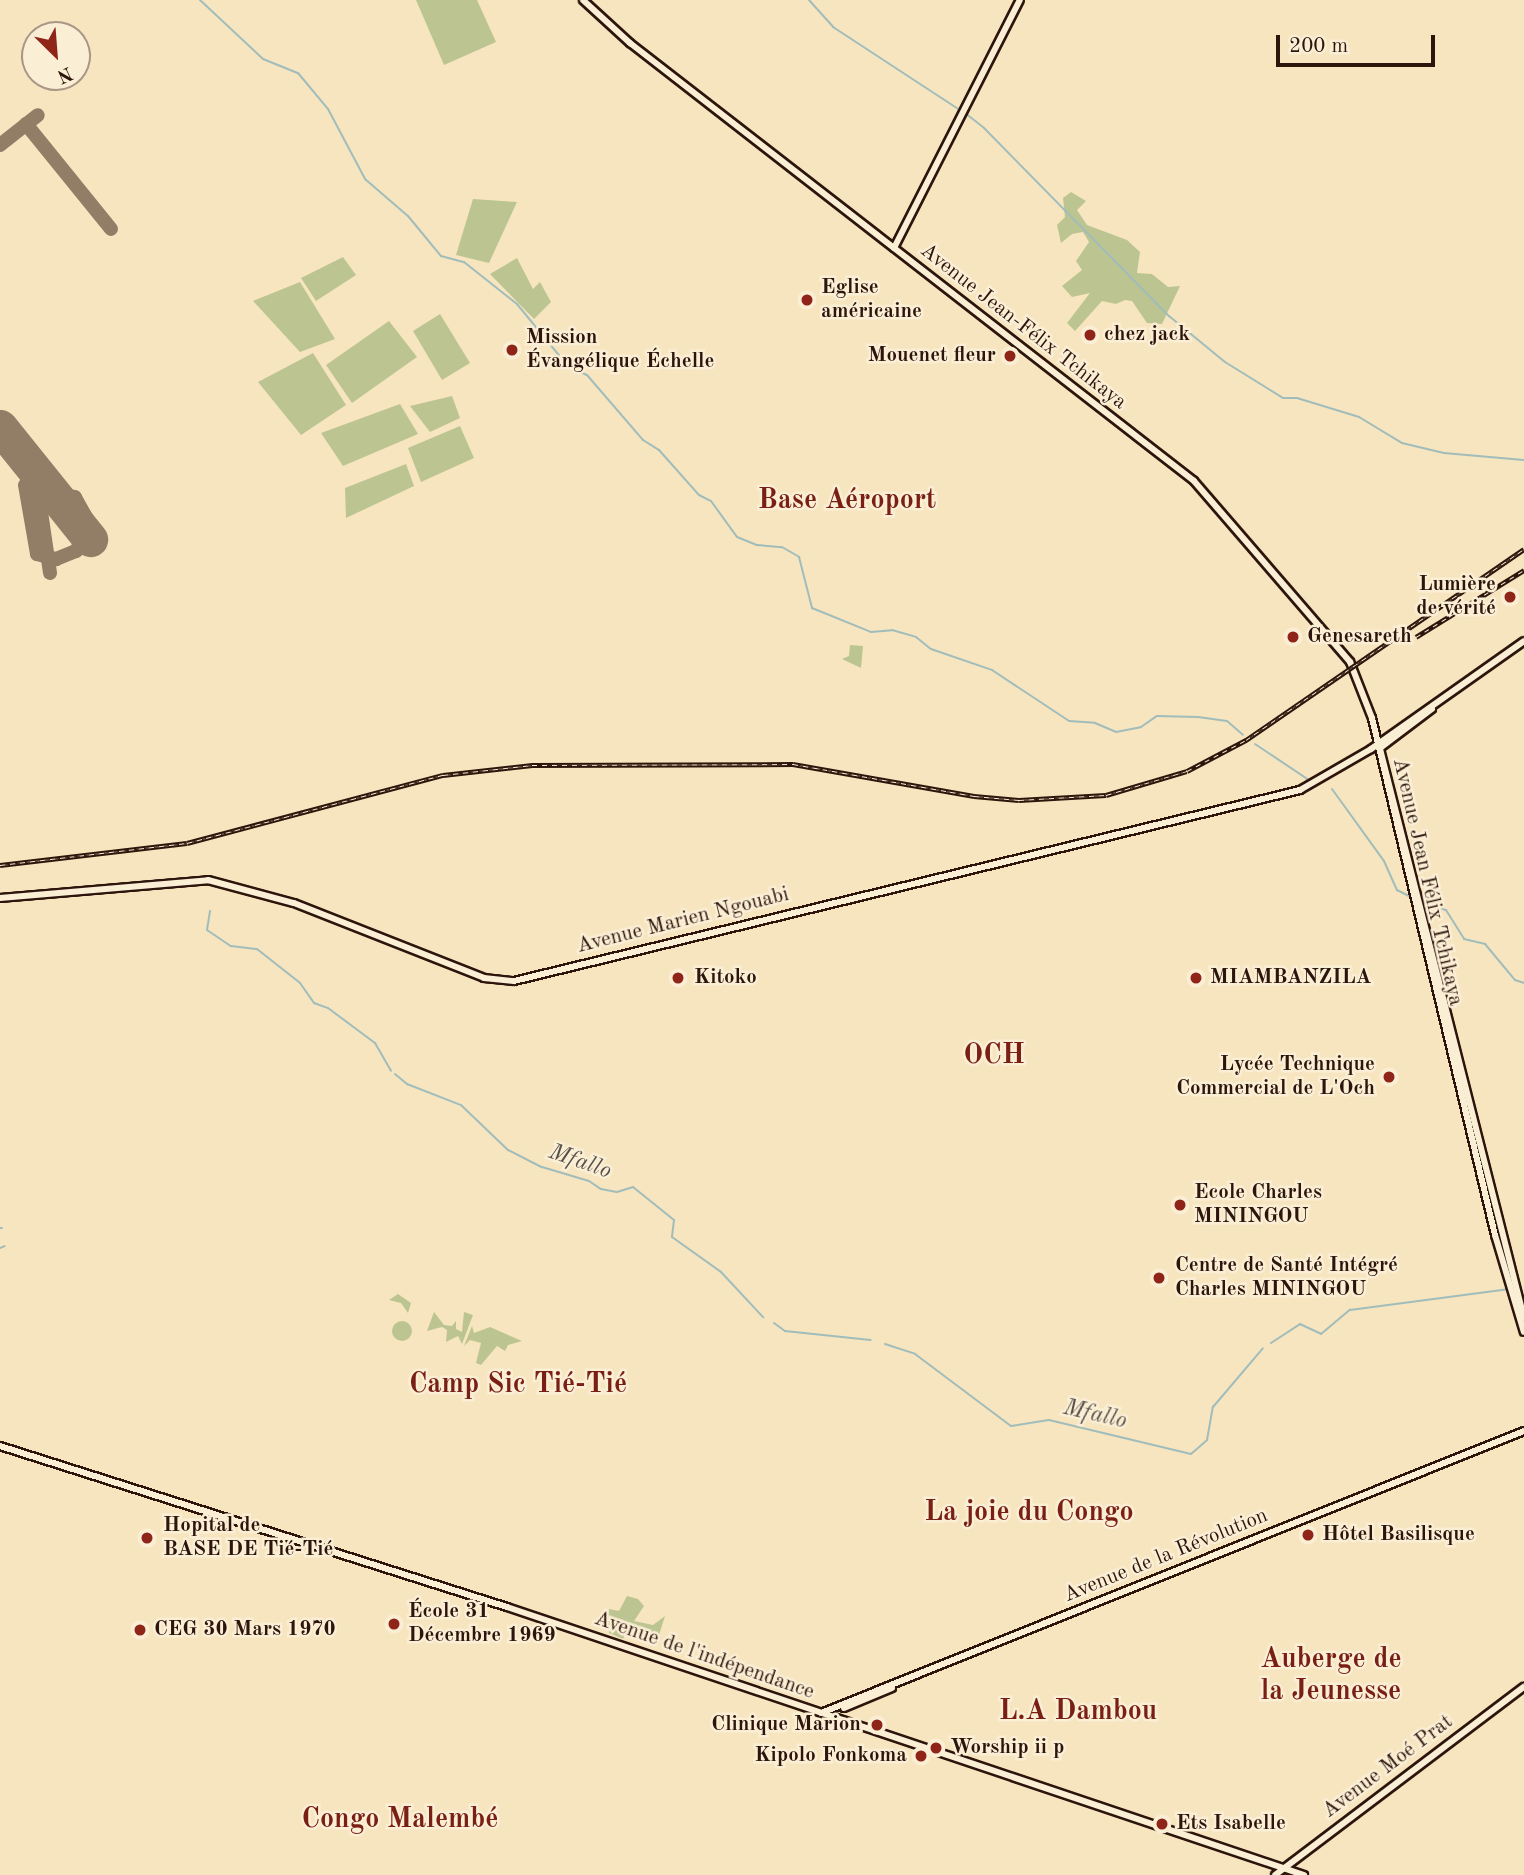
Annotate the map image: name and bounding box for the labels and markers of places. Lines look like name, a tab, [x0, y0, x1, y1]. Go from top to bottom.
place label: Eglise américaine	[821, 275, 922, 325]
marker: Eglise américaine	[799, 292, 815, 308]
place label: chez jack	[1104, 322, 1190, 348]
place label: Mission Évangélique Échelle	[526, 325, 714, 375]
marker: chez jack	[1082, 327, 1098, 343]
marker: Mission Évangélique Échelle	[504, 342, 520, 358]
place label: Mouenet fleur	[868, 343, 996, 369]
marker: Mouenet fleur	[1002, 348, 1018, 364]
place label: Lumière de vérité	[1416, 572, 1496, 622]
marker: Lumière de vérité	[1502, 589, 1518, 605]
place label: Genesareth	[1307, 624, 1412, 650]
marker: Genesareth	[1285, 629, 1301, 645]
place label: Kitoko	[694, 965, 757, 991]
place label: MIAMBANZILA	[1210, 965, 1371, 991]
marker: Kitoko	[668, 968, 688, 988]
marker: MIAMBANZILA	[1188, 970, 1204, 986]
place label: Lycée Technique Commercial de L'Och	[1176, 1052, 1375, 1102]
marker: Lycée Technique Commercial de L'Och	[1381, 1069, 1397, 1085]
place label: Ecole Charles MININGOU	[1194, 1180, 1322, 1230]
marker: Ecole Charles MININGOU	[1172, 1197, 1188, 1213]
place label: Centre de Santé Intégré Charles MININGOU	[1175, 1253, 1398, 1303]
marker: Centre de Santé Intégré Charles MININGOU	[1149, 1268, 1169, 1288]
place label: Hopital de BASE DE Tié-Tié	[163, 1513, 333, 1563]
place label: Hôtel Basilisque	[1322, 1522, 1475, 1548]
marker: Hôtel Basilisque	[1300, 1527, 1316, 1543]
marker: Hopital de BASE DE Tié-Tié	[137, 1528, 157, 1548]
place label: École 31 Décembre 1969	[408, 1599, 556, 1649]
marker: École 31 Décembre 1969	[386, 1616, 402, 1632]
place label: CEG 30 Mars 1970	[154, 1617, 336, 1643]
marker: CEG 30 Mars 1970	[132, 1622, 148, 1638]
place label: Clinique Marion	[711, 1712, 861, 1738]
marker: Clinique Marion	[867, 1715, 887, 1735]
place label: Worship ii p	[950, 1735, 1064, 1761]
marker: Worship ii p	[928, 1740, 944, 1756]
place label: Kipolo Fonkoma	[754, 1743, 907, 1769]
marker: Kipolo Fonkoma	[913, 1748, 929, 1764]
place label: Ets Isabelle	[1176, 1811, 1286, 1837]
marker: Ets Isabelle	[1154, 1816, 1170, 1832]

